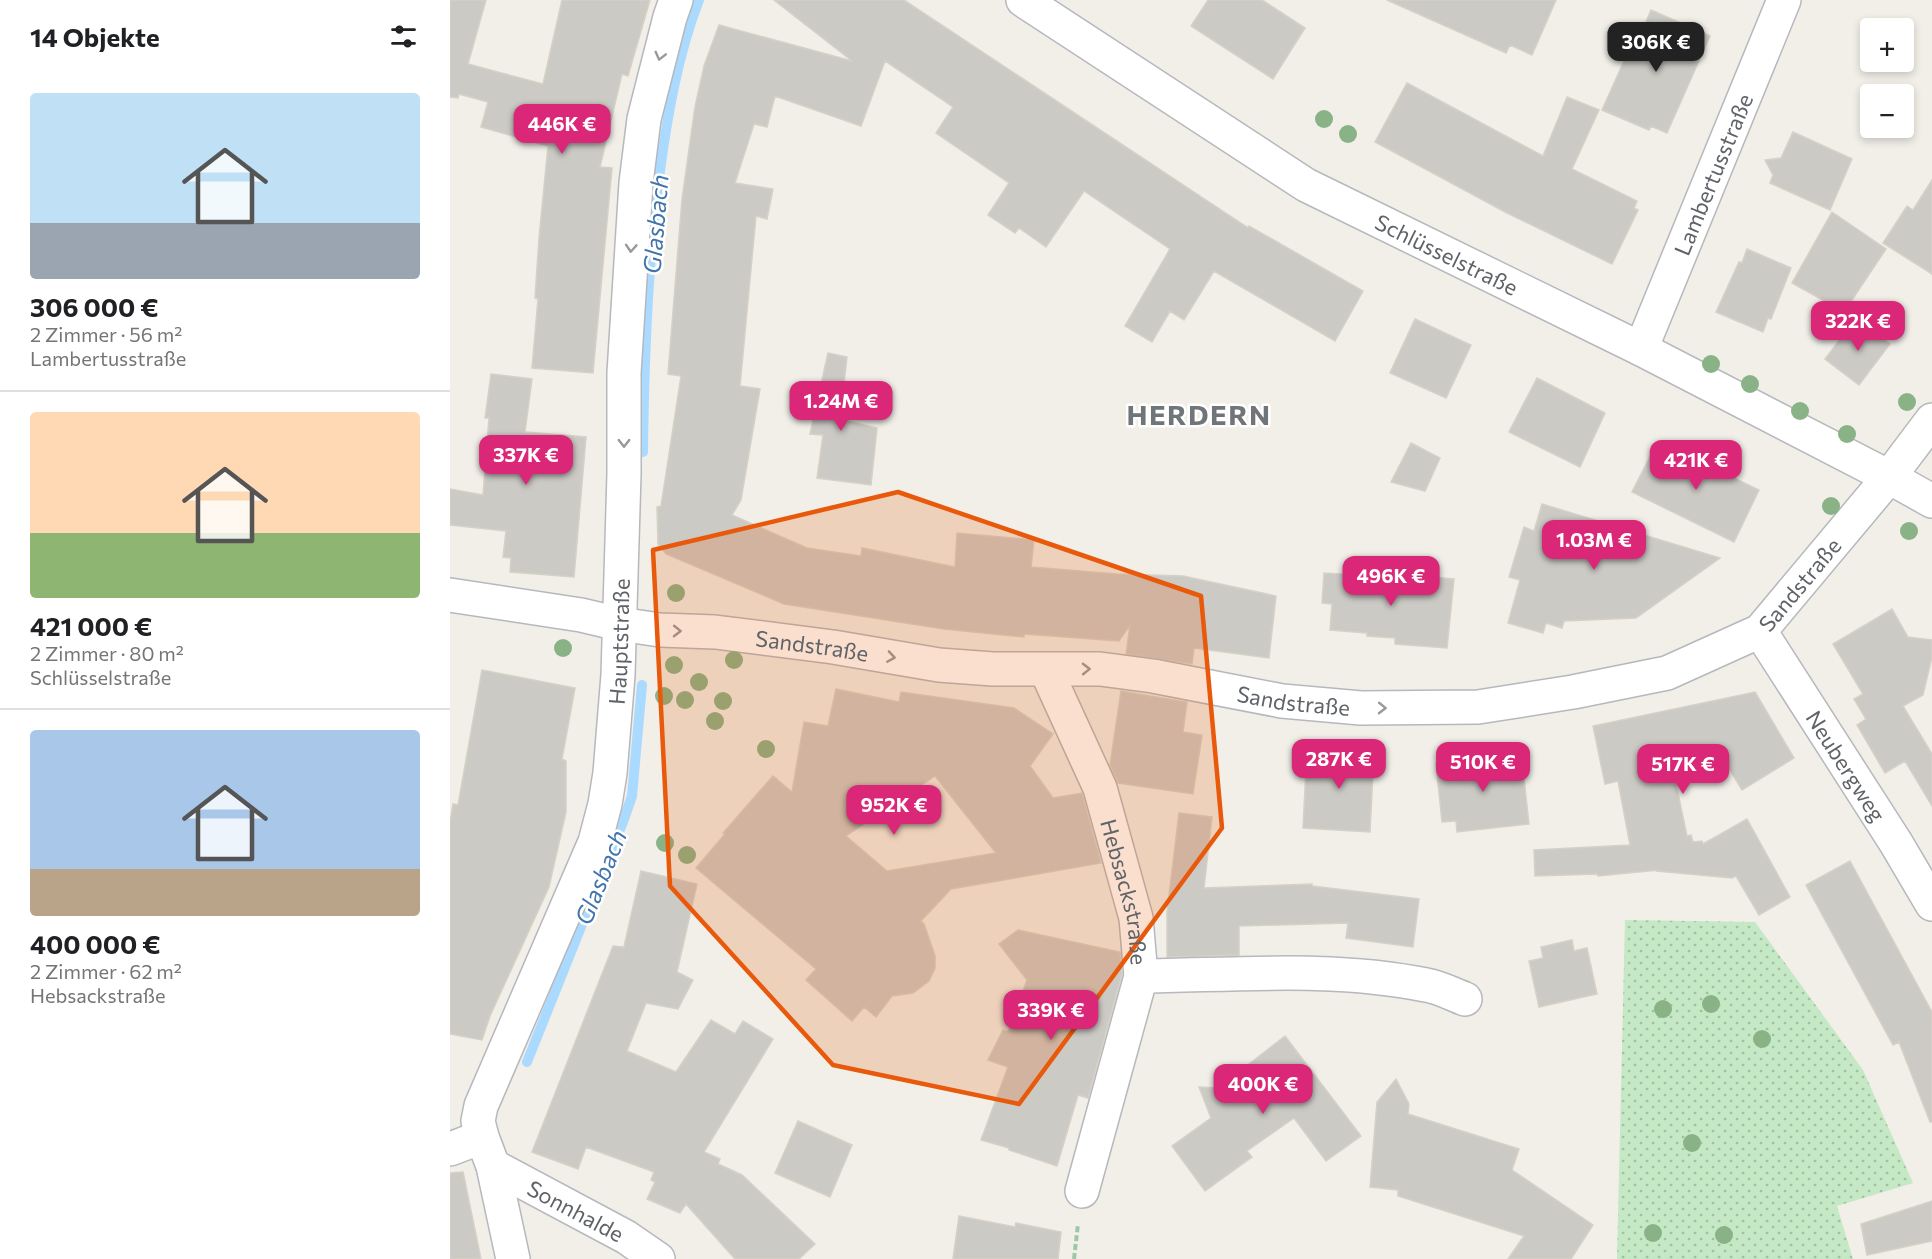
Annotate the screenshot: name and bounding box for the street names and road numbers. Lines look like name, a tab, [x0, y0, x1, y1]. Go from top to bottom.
street label: Lambertusstraße	[1668, 89, 1758, 259]
street label: Schlüsselstraße	[1371, 208, 1523, 300]
street label: Sandstraße	[1752, 532, 1846, 636]
street label: Hauptstraße	[602, 578, 634, 706]
street label: Sandstraße	[754, 624, 871, 666]
street label: Sandstraße	[1235, 679, 1351, 720]
street label: Neubergweg	[1801, 705, 1892, 826]
street label: Hebsackstraße	[1096, 816, 1153, 966]
street label: Sonnhalde	[523, 1174, 629, 1247]

